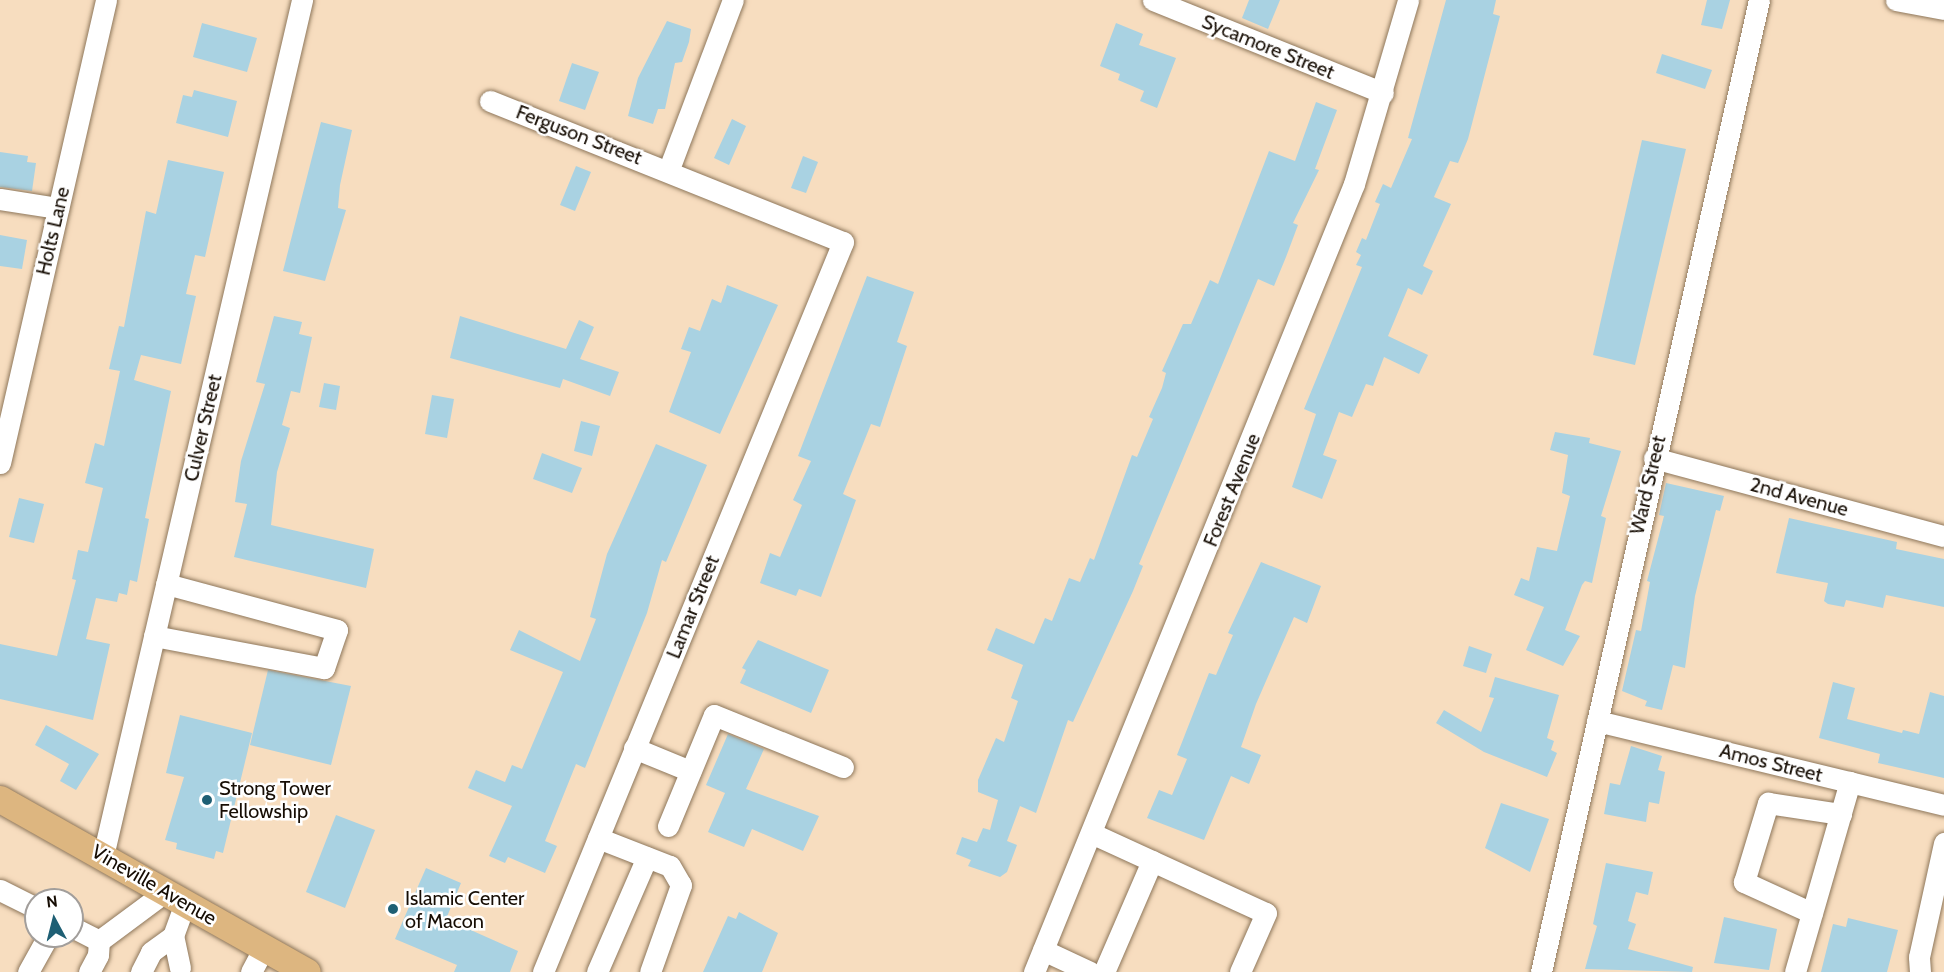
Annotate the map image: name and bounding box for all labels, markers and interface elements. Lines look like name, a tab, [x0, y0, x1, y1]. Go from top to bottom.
street label: Sycamore Street	[1198, 10, 1338, 84]
street label: Ferguson Street	[513, 100, 645, 170]
street label: Holts Lane	[31, 184, 75, 278]
street label: Culver Street	[179, 372, 227, 484]
street label: Forest Avenue	[1198, 430, 1266, 550]
street label: Ward Street	[1625, 433, 1671, 537]
street label: 2nd Avenue	[1747, 472, 1851, 522]
street label: Lamar Street	[661, 552, 725, 662]
street label: Amos Street	[1717, 739, 1825, 787]
place label: Strong Tower Fellowship	[219, 777, 331, 824]
marker: Strong Tower Fellowship	[200, 793, 214, 807]
street label: Vineville Avenue	[87, 840, 221, 930]
place label: Islamic Center of Macon	[405, 886, 524, 933]
north arrow	[24, 888, 84, 948]
text: N	[45, 892, 59, 912]
marker: Islamic Center of Macon	[386, 902, 400, 916]

